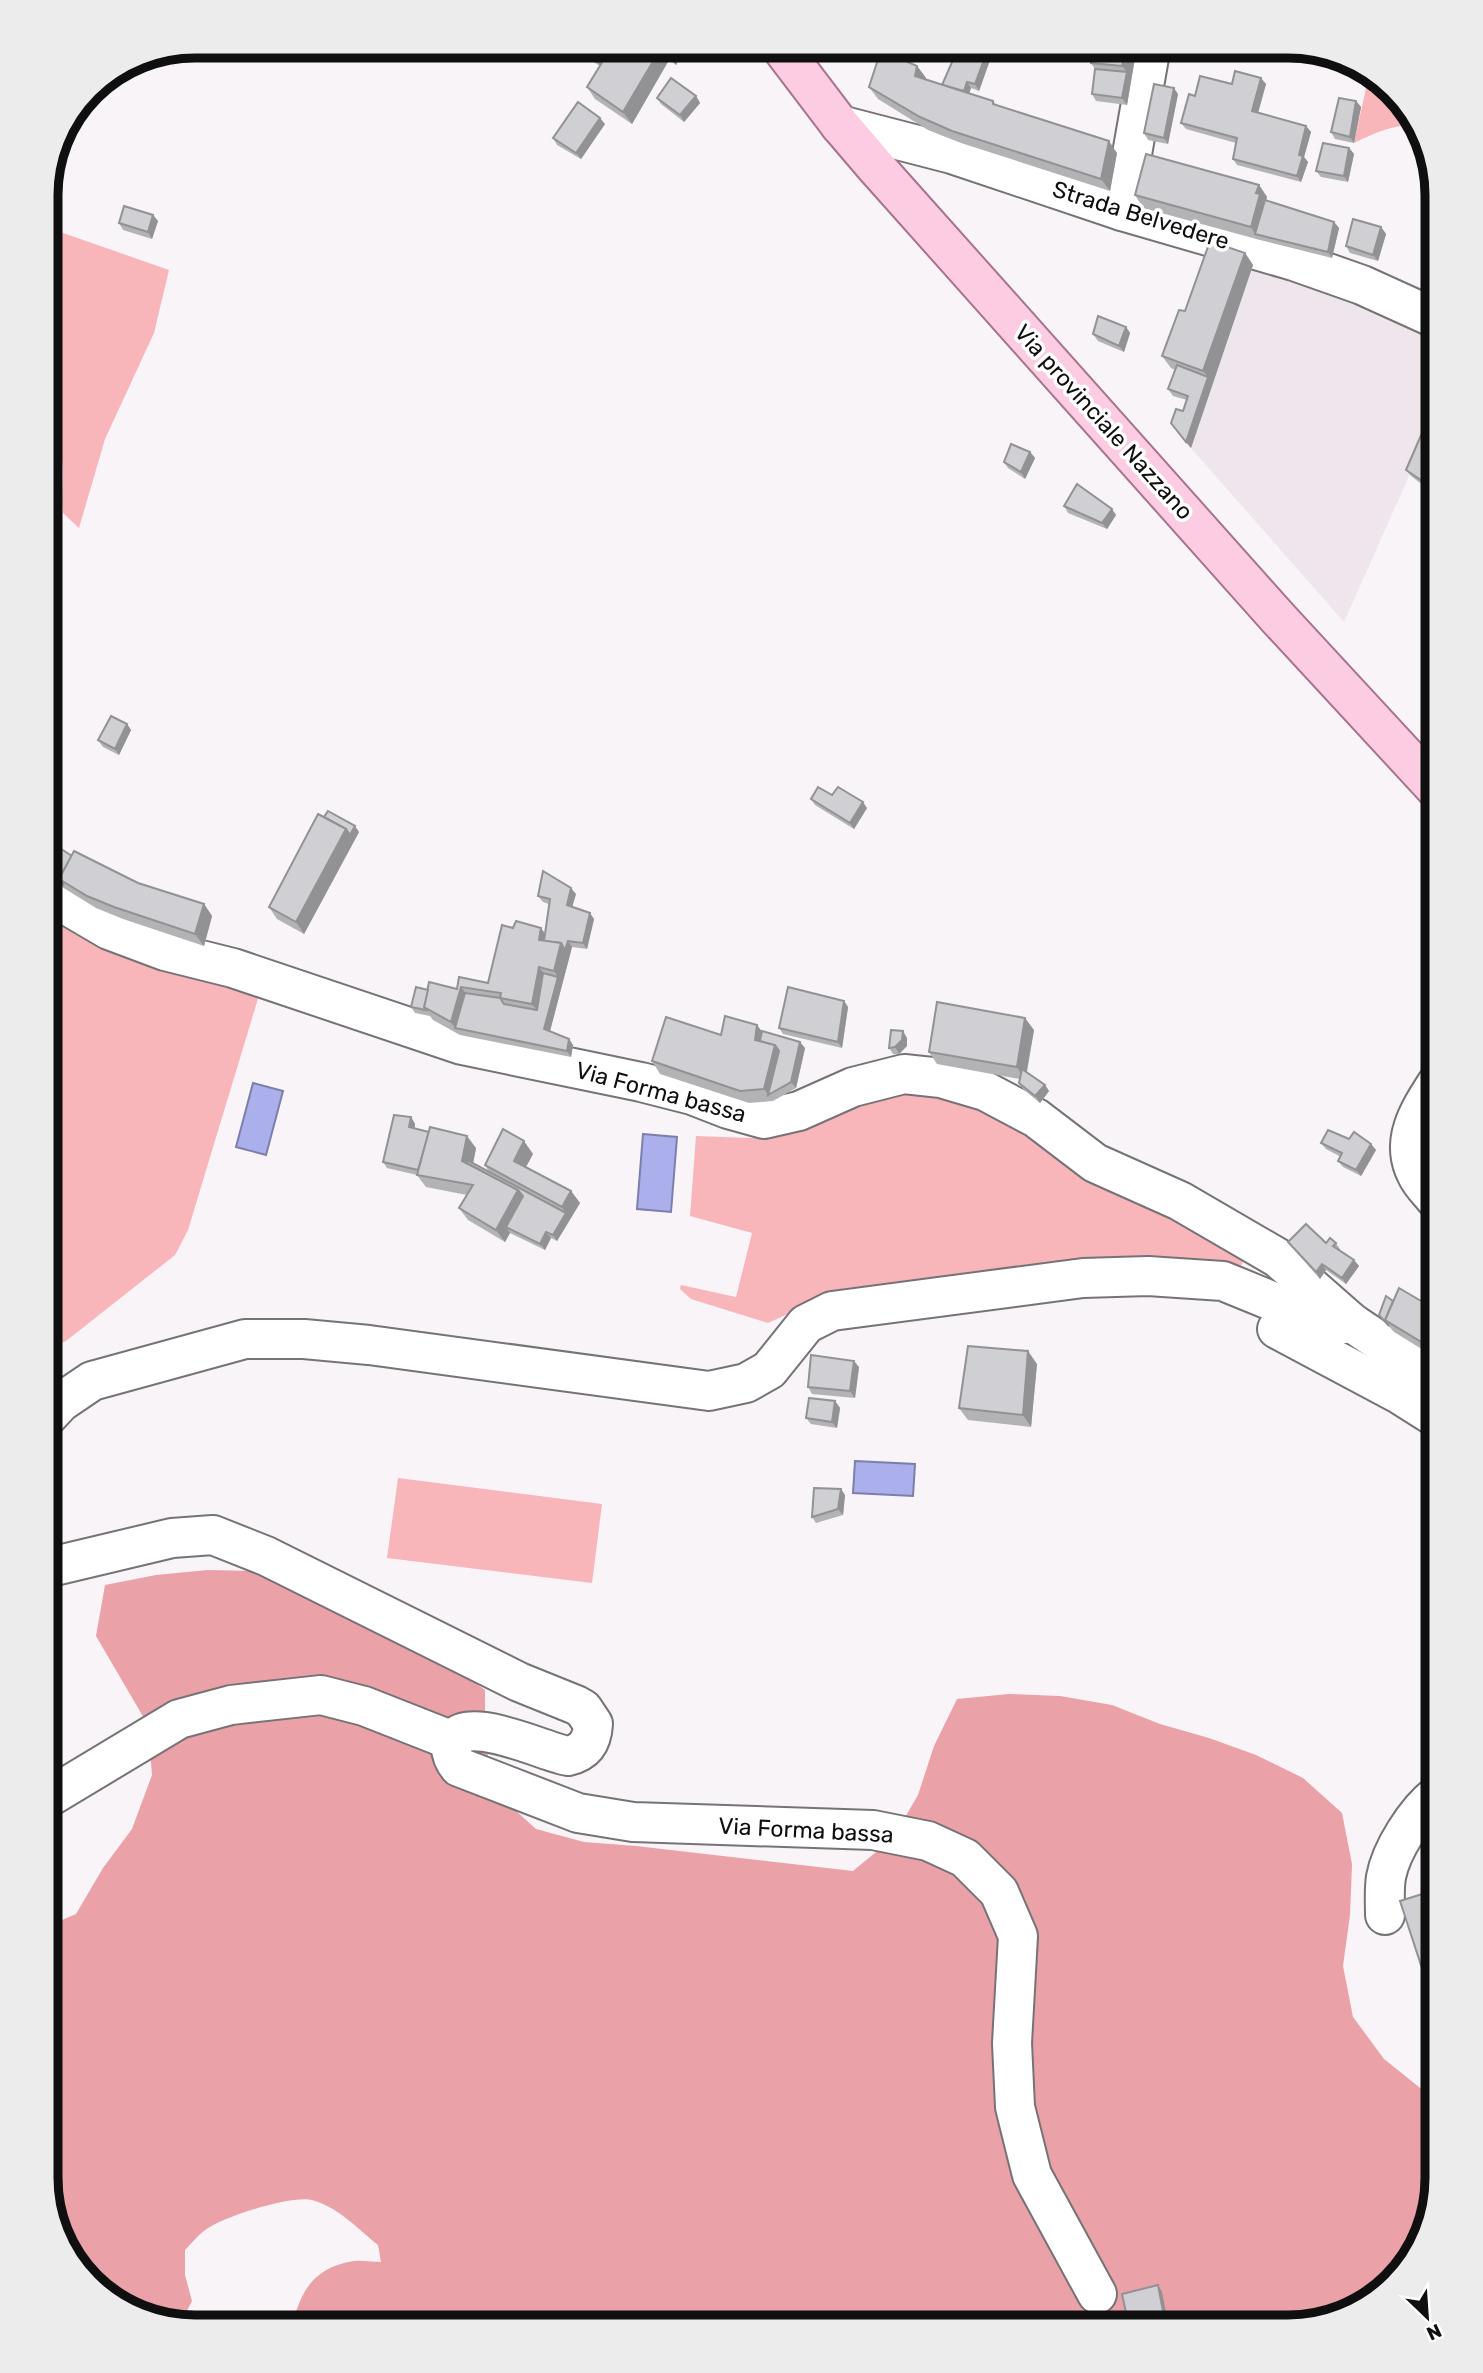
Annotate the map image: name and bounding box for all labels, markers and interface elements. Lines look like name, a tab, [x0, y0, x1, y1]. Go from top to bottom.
street label: Strada Belvedere	[1049, 175, 1233, 255]
street label: Via provinciale Nazzano	[1009, 319, 1199, 525]
street label: Via Forma bassa	[573, 1056, 749, 1128]
street label: Via Forma bassa	[718, 1811, 894, 1849]
north arrow	[1392, 2282, 1462, 2352]
text: N	[1423, 2319, 1445, 2345]

